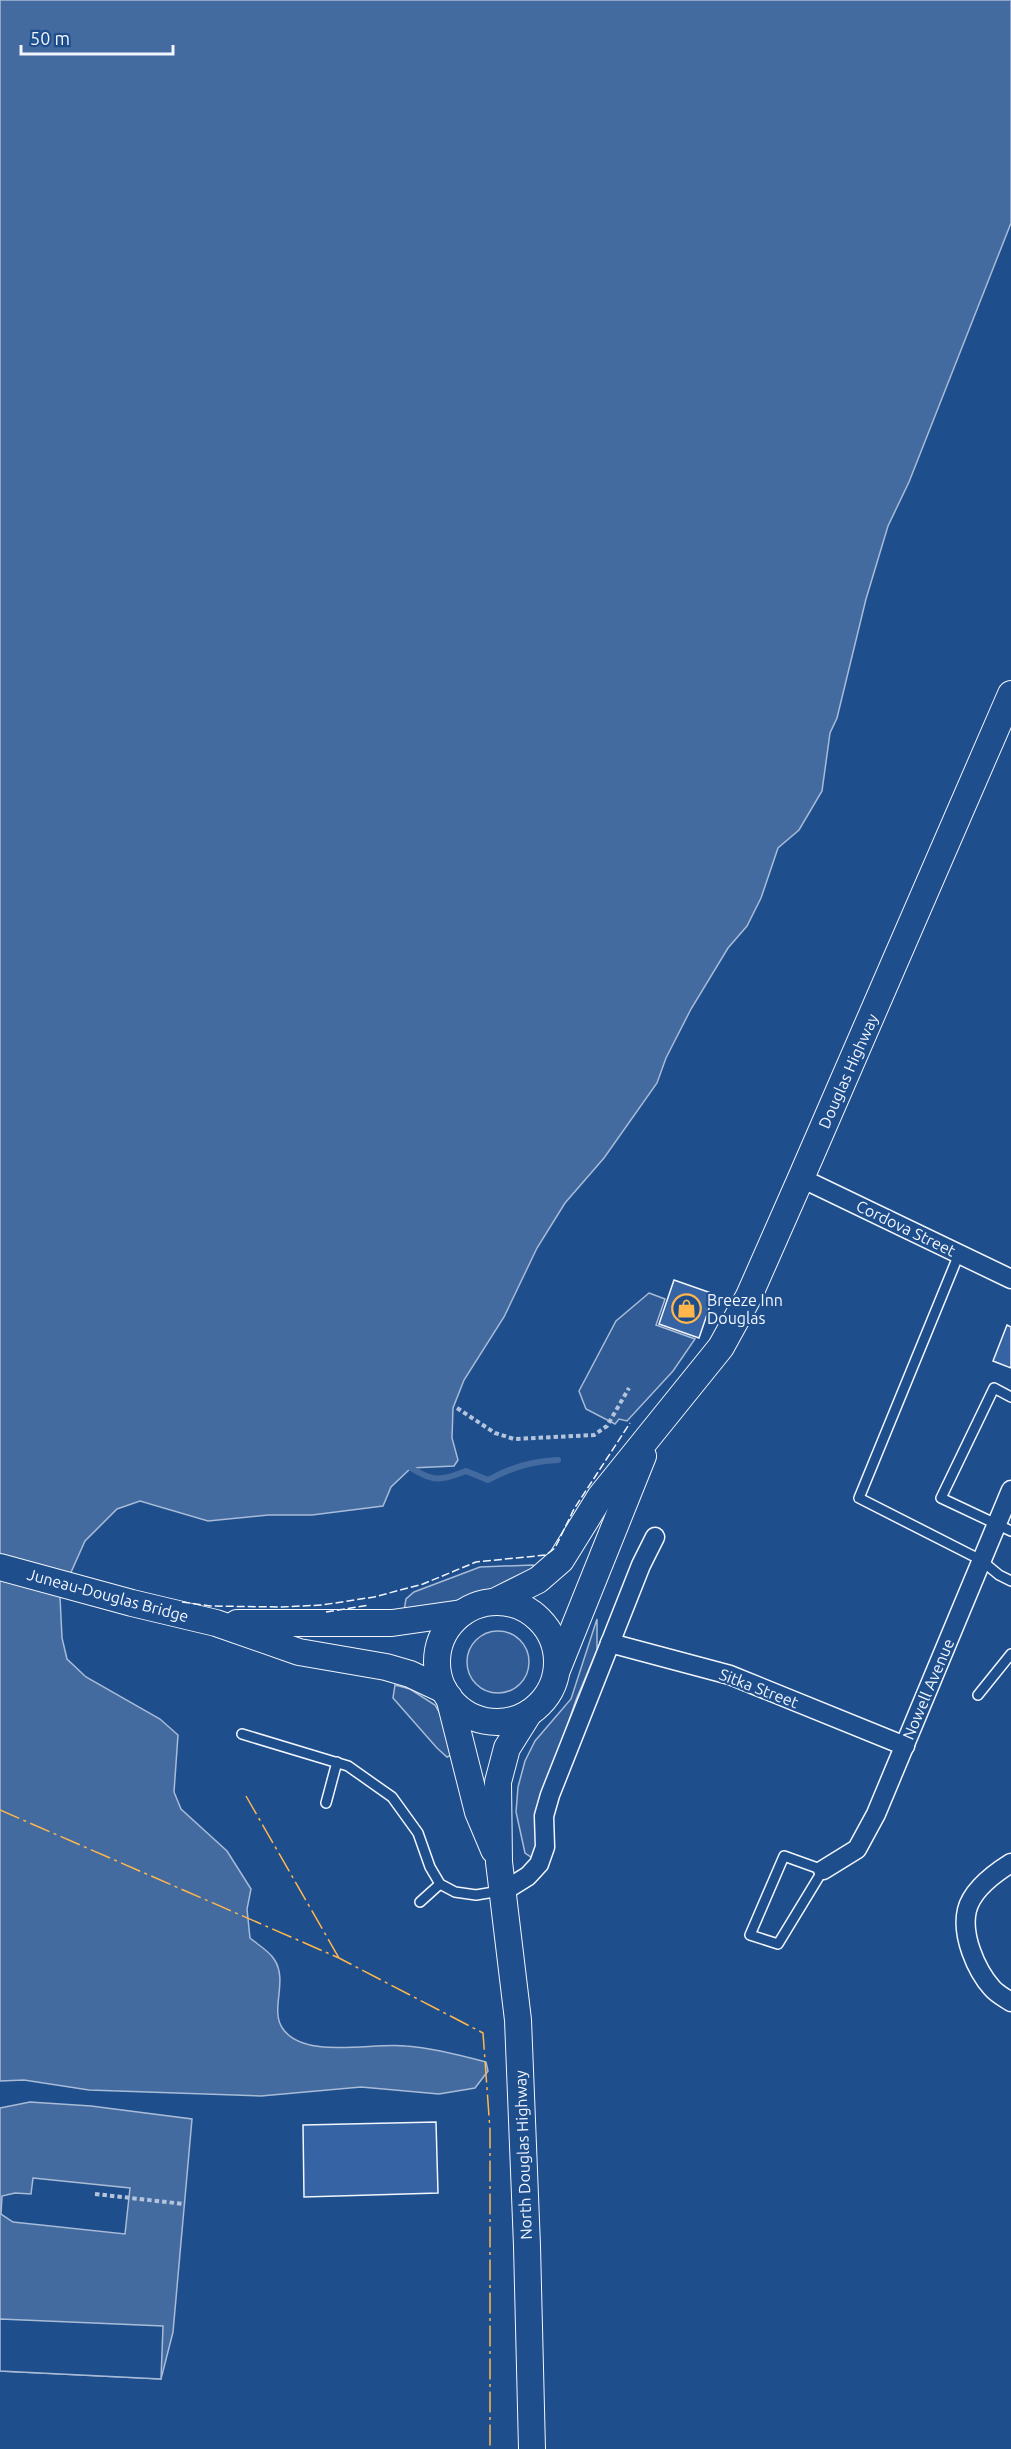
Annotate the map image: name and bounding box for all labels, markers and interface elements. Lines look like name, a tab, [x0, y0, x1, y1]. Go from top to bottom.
scale bar	[21, 18, 172, 56]
text: 50 m	[30, 28, 70, 48]
street label: Douglas Highway	[815, 1011, 882, 1131]
street label: Cordova Street	[853, 1196, 959, 1260]
place label: Breeze Inn Douglas	[707, 1291, 783, 1327]
shop icon: Breeze Inn Douglas	[670, 1293, 702, 1325]
street label: Juneau-Douglas Bridge	[25, 1565, 191, 1625]
street label: Nowell Avenue	[899, 1636, 957, 1742]
street label: Sitka Street	[717, 1665, 802, 1712]
street label: North Douglas Highway	[511, 2070, 535, 2240]

